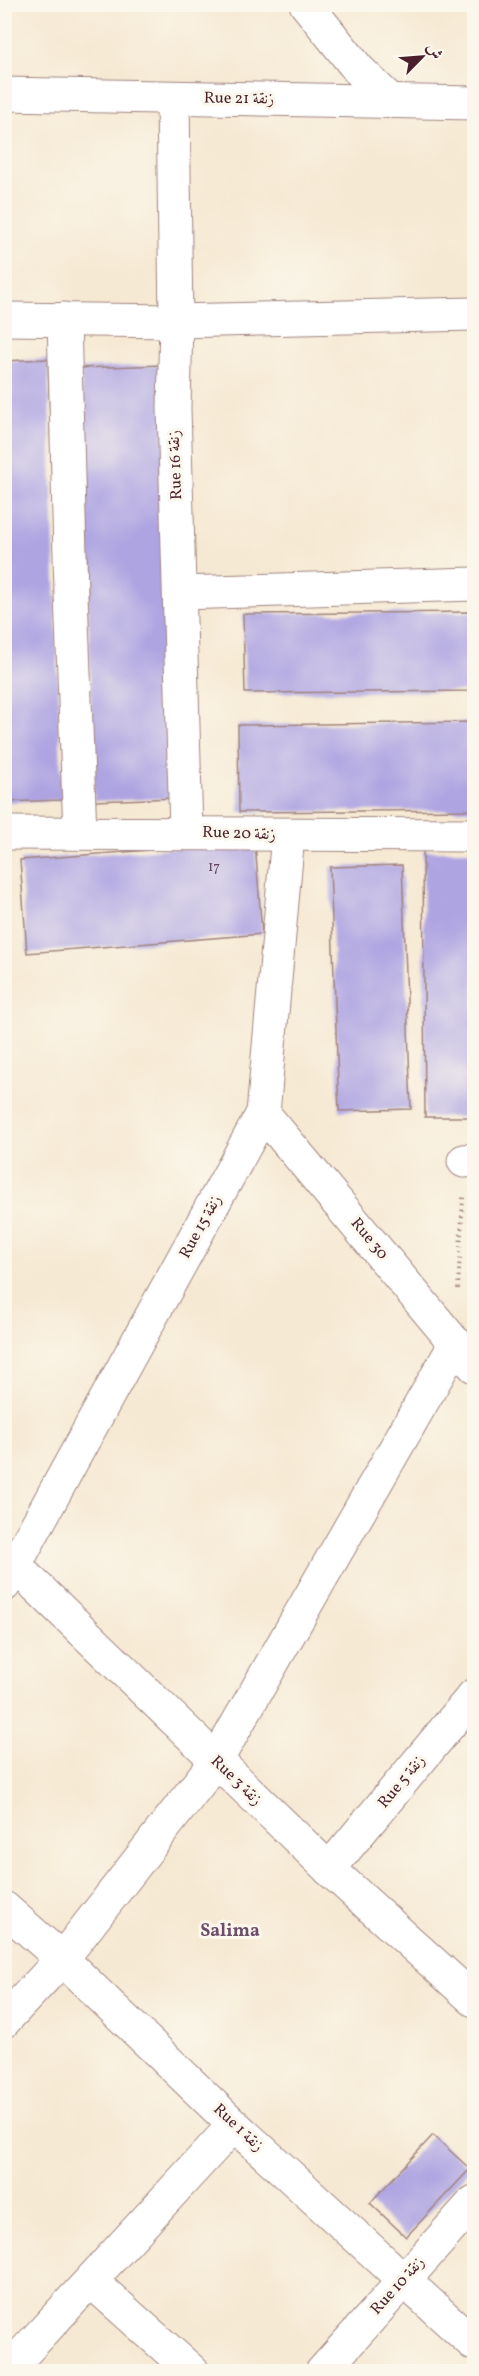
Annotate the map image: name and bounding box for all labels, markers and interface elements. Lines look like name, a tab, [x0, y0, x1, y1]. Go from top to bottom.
north arrow	[392, 27, 452, 87]
text: ش	[420, 40, 447, 63]
street label: Rue 21 زنقة	[204, 87, 274, 111]
street label: Rue 16 زنقة	[164, 430, 188, 500]
street label: Rue 20 زنقة	[202, 822, 276, 846]
house number: 17	[208, 858, 220, 877]
street label: Rue 15 زنقة	[175, 1191, 227, 1263]
street label: Rue 30	[345, 1213, 393, 1265]
street label: Rue 3 زنقة	[205, 1751, 267, 1811]
street label: Rue 5 زنقة	[373, 1751, 431, 1813]
district label: Salima	[200, 1919, 260, 1944]
street label: Rue 1 زنقة	[208, 2099, 268, 2157]
street label: Rue 10 زنقة	[366, 2252, 430, 2320]

